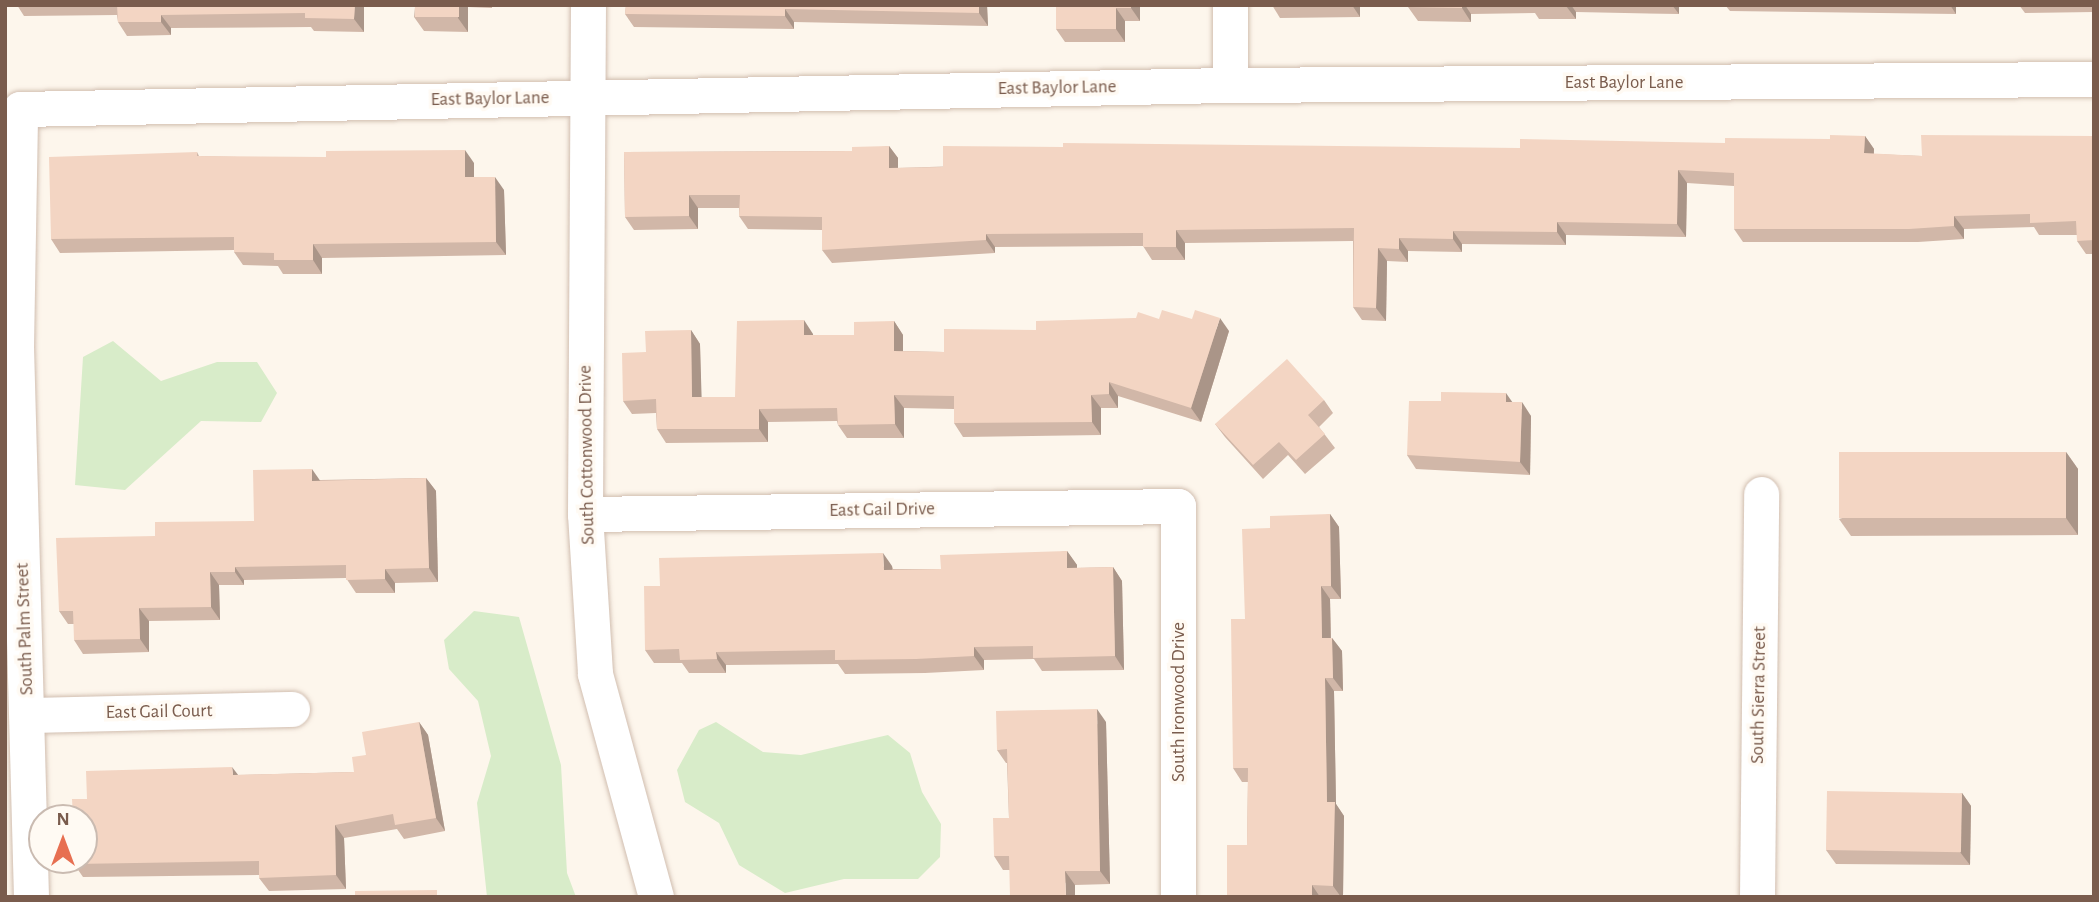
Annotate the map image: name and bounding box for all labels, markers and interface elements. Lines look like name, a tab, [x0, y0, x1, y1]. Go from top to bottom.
street label: East Baylor Lane	[1565, 72, 1683, 94]
street label: East Baylor Lane	[997, 76, 1117, 100]
street label: East Baylor Lane	[430, 87, 550, 111]
street label: South Cottonwood Drive	[574, 365, 600, 545]
street label: East Gail Drive	[829, 498, 935, 522]
street label: South Palm Street	[11, 562, 39, 696]
street label: South Ironwood Drive	[1168, 622, 1190, 782]
street label: South Sierra Street	[1746, 626, 1772, 764]
street label: East Gail Court	[105, 700, 213, 724]
north arrow	[28, 804, 98, 874]
text: N	[56, 810, 70, 829]

